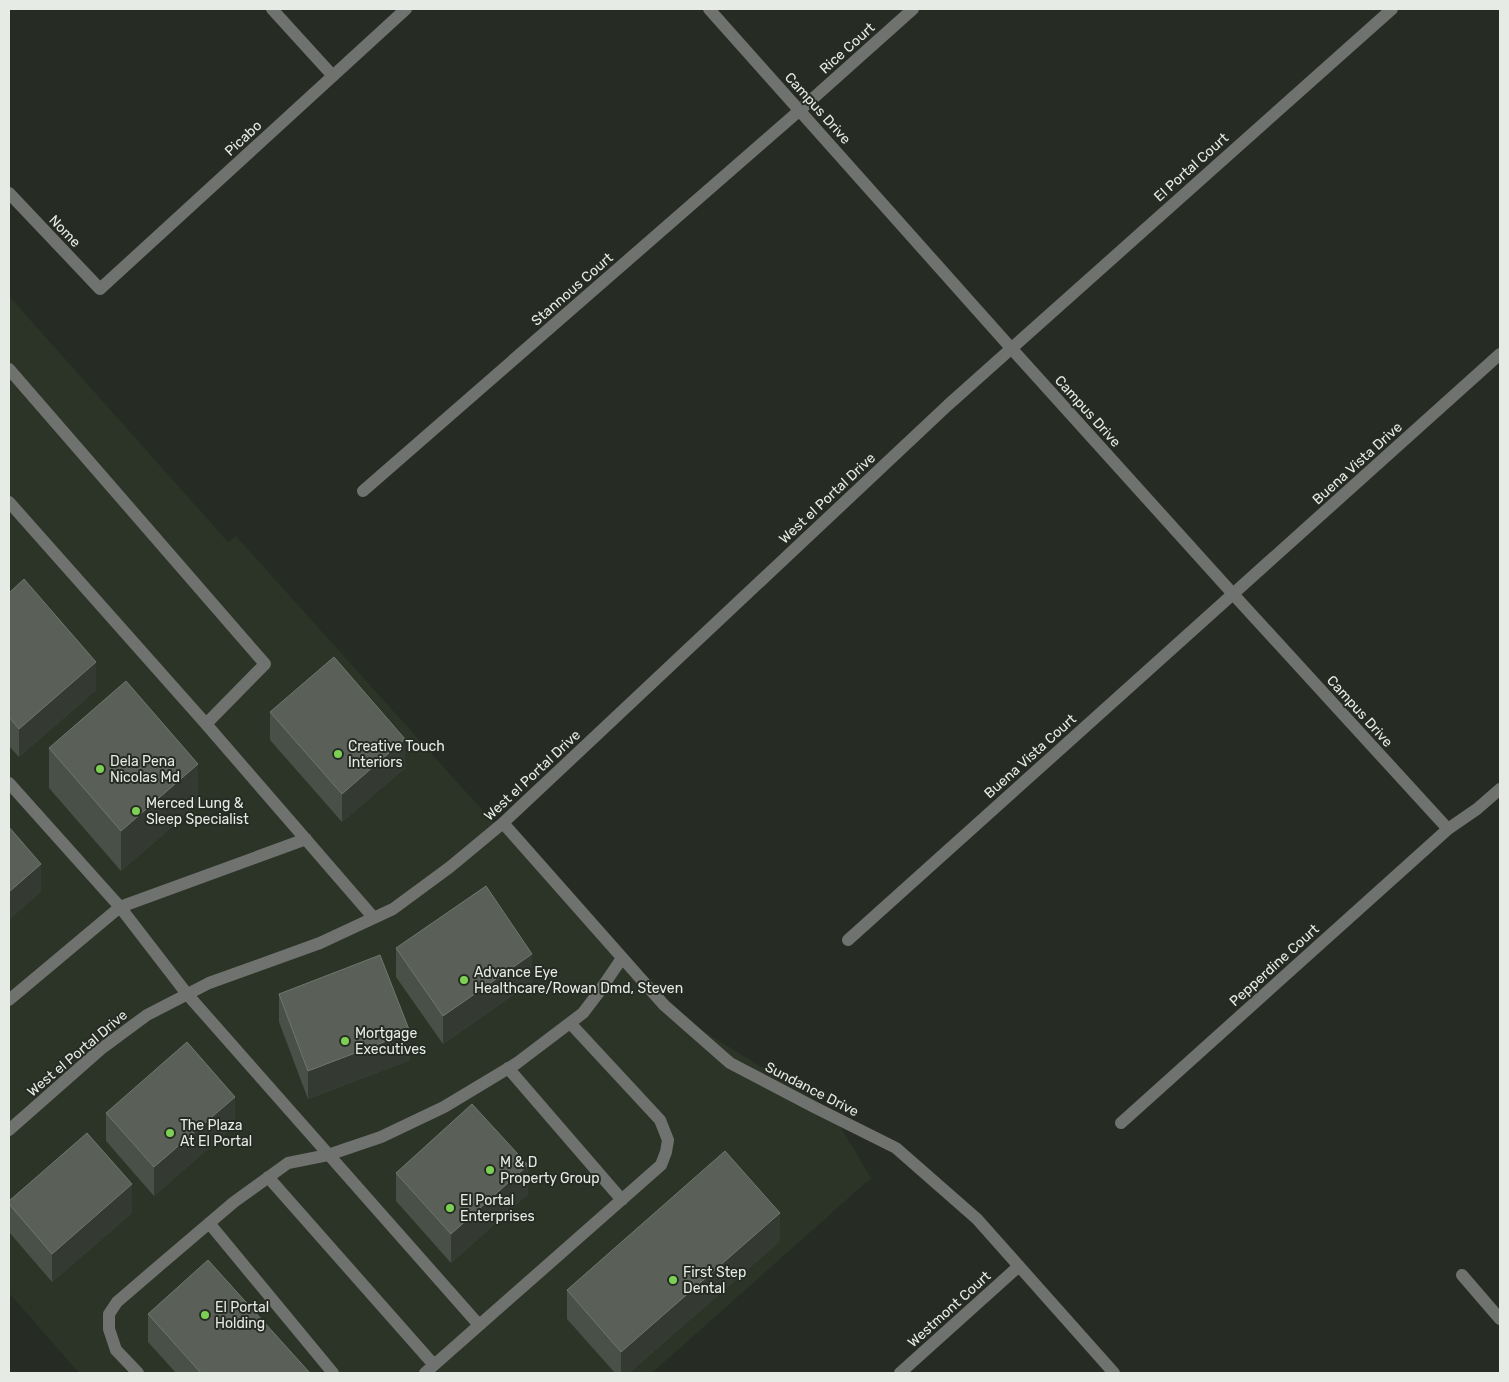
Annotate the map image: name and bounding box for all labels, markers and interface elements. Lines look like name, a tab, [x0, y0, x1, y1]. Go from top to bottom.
street label: Rice Court	[816, 19, 879, 77]
street label: Campus Drive	[781, 69, 854, 148]
street label: Picabo	[221, 117, 265, 160]
street label: El Portal Court	[1151, 129, 1232, 205]
street label: Nome	[45, 212, 84, 251]
street label: Stannous Court	[528, 249, 617, 329]
street label: Campus Drive	[1051, 372, 1124, 451]
street label: Buena Vista Drive	[1309, 419, 1406, 508]
street label: West el Portal Drive	[776, 449, 879, 547]
street label: Campus Drive	[1323, 672, 1396, 751]
street label: Buena Vista Court	[981, 710, 1080, 802]
street label: West el Portal Drive	[481, 726, 584, 824]
place label: Creative Touch Interiors	[348, 738, 445, 771]
marker: Creative Touch Interiors	[332, 748, 344, 760]
place label: Dela Pena Nicolas Md	[110, 753, 180, 786]
marker: Dela Pena Nicolas Md	[94, 763, 106, 775]
place label: Merced Lung & Sleep Specialist	[146, 795, 249, 828]
marker: Merced Lung & Sleep Specialist	[130, 805, 142, 817]
street label: Pepperdine Court	[1226, 920, 1323, 1010]
place label: Advance Eye Healthcare/Rowan Dmd, Steven	[474, 964, 683, 997]
marker: Advance Eye Healthcare/Rowan Dmd, Steven	[458, 974, 470, 986]
street label: West el Portal Drive	[24, 1006, 131, 1100]
place label: Mortgage Executives	[355, 1025, 426, 1058]
marker: Mortgage Executives	[339, 1035, 351, 1047]
street label: Sundance Drive	[762, 1059, 862, 1120]
place label: The Plaza At El Portal	[180, 1117, 252, 1150]
marker: The Plaza At El Portal	[164, 1127, 176, 1139]
place label: M & D Property Group	[500, 1154, 600, 1187]
marker: M & D Property Group	[484, 1164, 496, 1176]
place label: El Portal Enterprises	[460, 1192, 535, 1225]
marker: El Portal Enterprises	[444, 1202, 456, 1214]
place label: First Step Dental	[683, 1264, 746, 1297]
street label: Westmont Court	[904, 1267, 995, 1351]
marker: First Step Dental	[667, 1274, 679, 1286]
place label: El Portal Holding	[215, 1299, 269, 1332]
marker: El Portal Holding	[199, 1309, 211, 1321]

